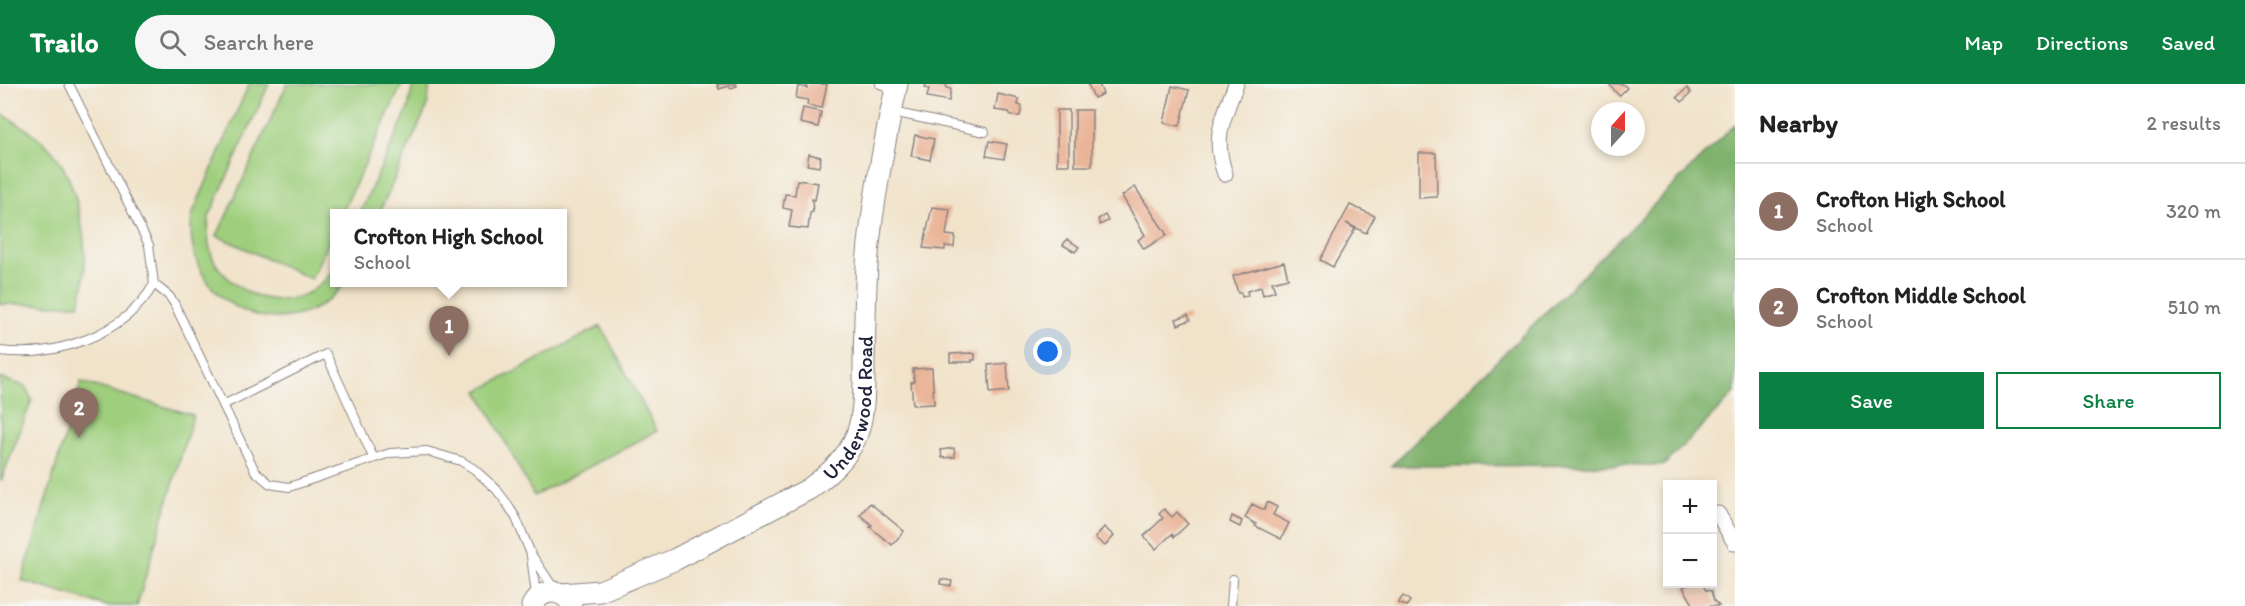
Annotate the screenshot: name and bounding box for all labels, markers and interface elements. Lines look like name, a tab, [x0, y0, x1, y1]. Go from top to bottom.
search box	[135, 15, 555, 69]
text: Trailo	[30, 25, 99, 59]
icon: search	[156, 26, 189, 59]
text: Search here	[204, 29, 314, 56]
text: Map	[1965, 30, 2003, 55]
text: Directions	[2036, 30, 2128, 55]
text: Saved	[2161, 30, 2215, 55]
north arrow	[1591, 102, 1645, 156]
text: Nearby	[1759, 107, 1838, 139]
text: 2 results	[2147, 111, 2221, 135]
text: Crofton High School	[1816, 186, 2006, 213]
text: 1	[1774, 199, 1783, 223]
text: 320 m	[2166, 199, 2221, 223]
popup	[330, 209, 567, 287]
text: School	[1816, 213, 1873, 237]
text: Crofton High School	[354, 223, 543, 250]
text: School	[354, 250, 411, 274]
text: Crofton Middle School	[1816, 282, 2026, 309]
text: 2	[1773, 295, 1784, 319]
text: 510 m	[2168, 295, 2221, 319]
pin: 1	[430, 306, 468, 356]
text: School	[1816, 309, 1873, 333]
street label: Underwood Road	[817, 335, 877, 485]
your location	[1033, 337, 1062, 366]
button: Save	[1759, 372, 1984, 429]
button: Share	[1996, 372, 2221, 429]
pin: 2	[60, 388, 98, 438]
map controls	[1663, 480, 1717, 588]
button: +	[1663, 480, 1717, 534]
button: −	[1663, 534, 1717, 588]

